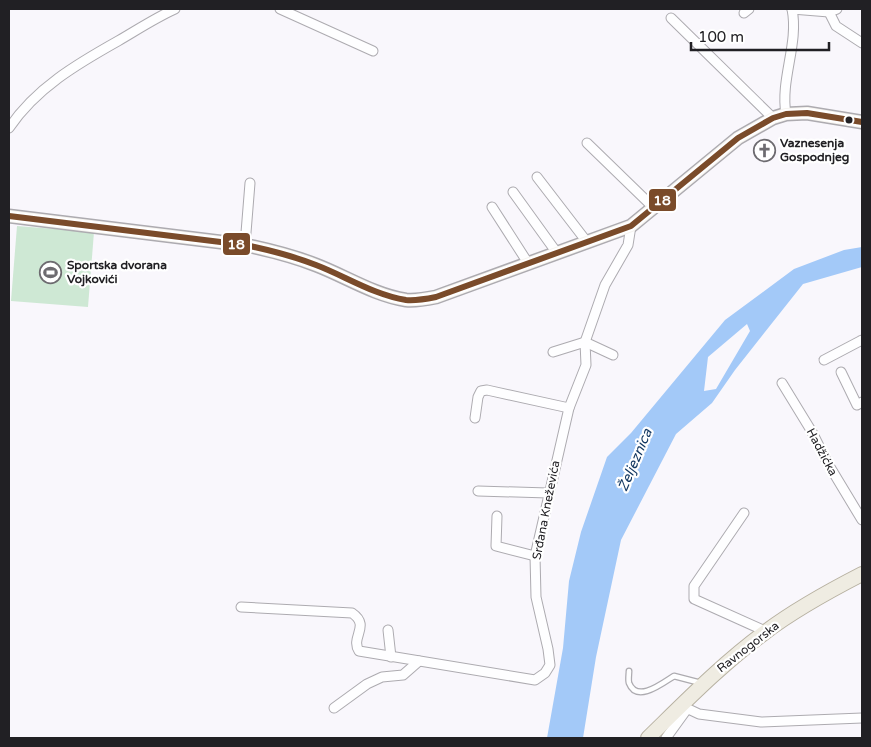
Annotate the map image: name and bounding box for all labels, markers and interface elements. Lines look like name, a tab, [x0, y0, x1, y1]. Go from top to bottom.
scale bar	[691, 20, 828, 52]
text: 100 m	[698, 28, 744, 46]
unlabelled marker	[844, 115, 854, 125]
place label: Vaznesenja Gospodnjeg	[780, 136, 849, 165]
church icon: Vaznesenja Gospodnjeg	[752, 138, 776, 162]
line badge: 18	[648, 188, 677, 212]
text: 18	[653, 192, 671, 209]
line badge: 18	[222, 232, 251, 256]
text: 18	[227, 236, 245, 253]
place label: Sportska dvorana Vojkovići	[67, 258, 167, 287]
sports icon: Sportska dvorana Vojkovići	[39, 260, 63, 284]
water label: Željeznica	[614, 425, 656, 494]
street label: Hadžićka	[804, 426, 840, 478]
street label: Srđana Kneževića	[530, 459, 562, 561]
street label: Ravnogorska	[714, 619, 782, 675]

